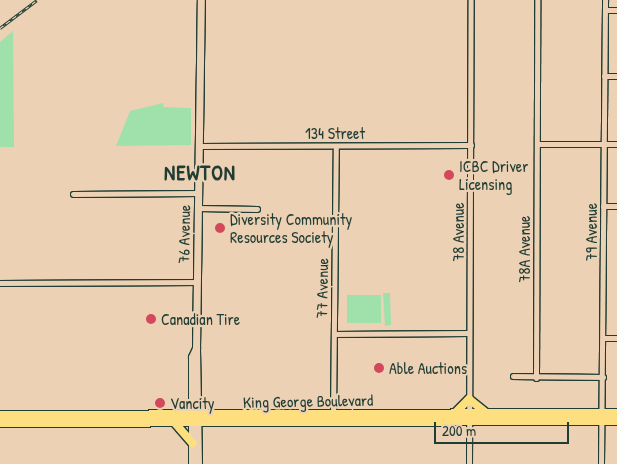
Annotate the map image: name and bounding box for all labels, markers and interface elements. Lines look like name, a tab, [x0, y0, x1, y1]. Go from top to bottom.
street label: 134 Street	[305, 123, 365, 143]
place label: ICBC Driver Licensing	[459, 156, 528, 194]
district label: NEWTON	[163, 160, 237, 186]
marker: ICBC Driver Licensing	[443, 169, 455, 181]
street label: 78 Avenue	[448, 202, 468, 262]
street label: 79 Avenue	[581, 203, 601, 261]
street label: 76 Avenue	[174, 205, 194, 263]
place label: Diversity Community Resources Society	[230, 209, 352, 247]
street label: 78A Avenue	[514, 216, 534, 282]
marker: Diversity Community Resources Society	[214, 222, 226, 234]
street label: 77 Avenue	[312, 258, 332, 318]
place label: Canadian Tire	[161, 309, 240, 329]
marker: Canadian Tire	[145, 313, 157, 325]
place label: Able Auctions	[389, 358, 467, 378]
marker: Able Auctions	[373, 362, 385, 374]
street label: King George Boulevard	[243, 390, 373, 412]
place label: Vancity	[170, 393, 215, 413]
marker: Vancity	[154, 397, 166, 409]
scale bar	[437, 412, 572, 444]
text: 200 m	[442, 420, 476, 441]

